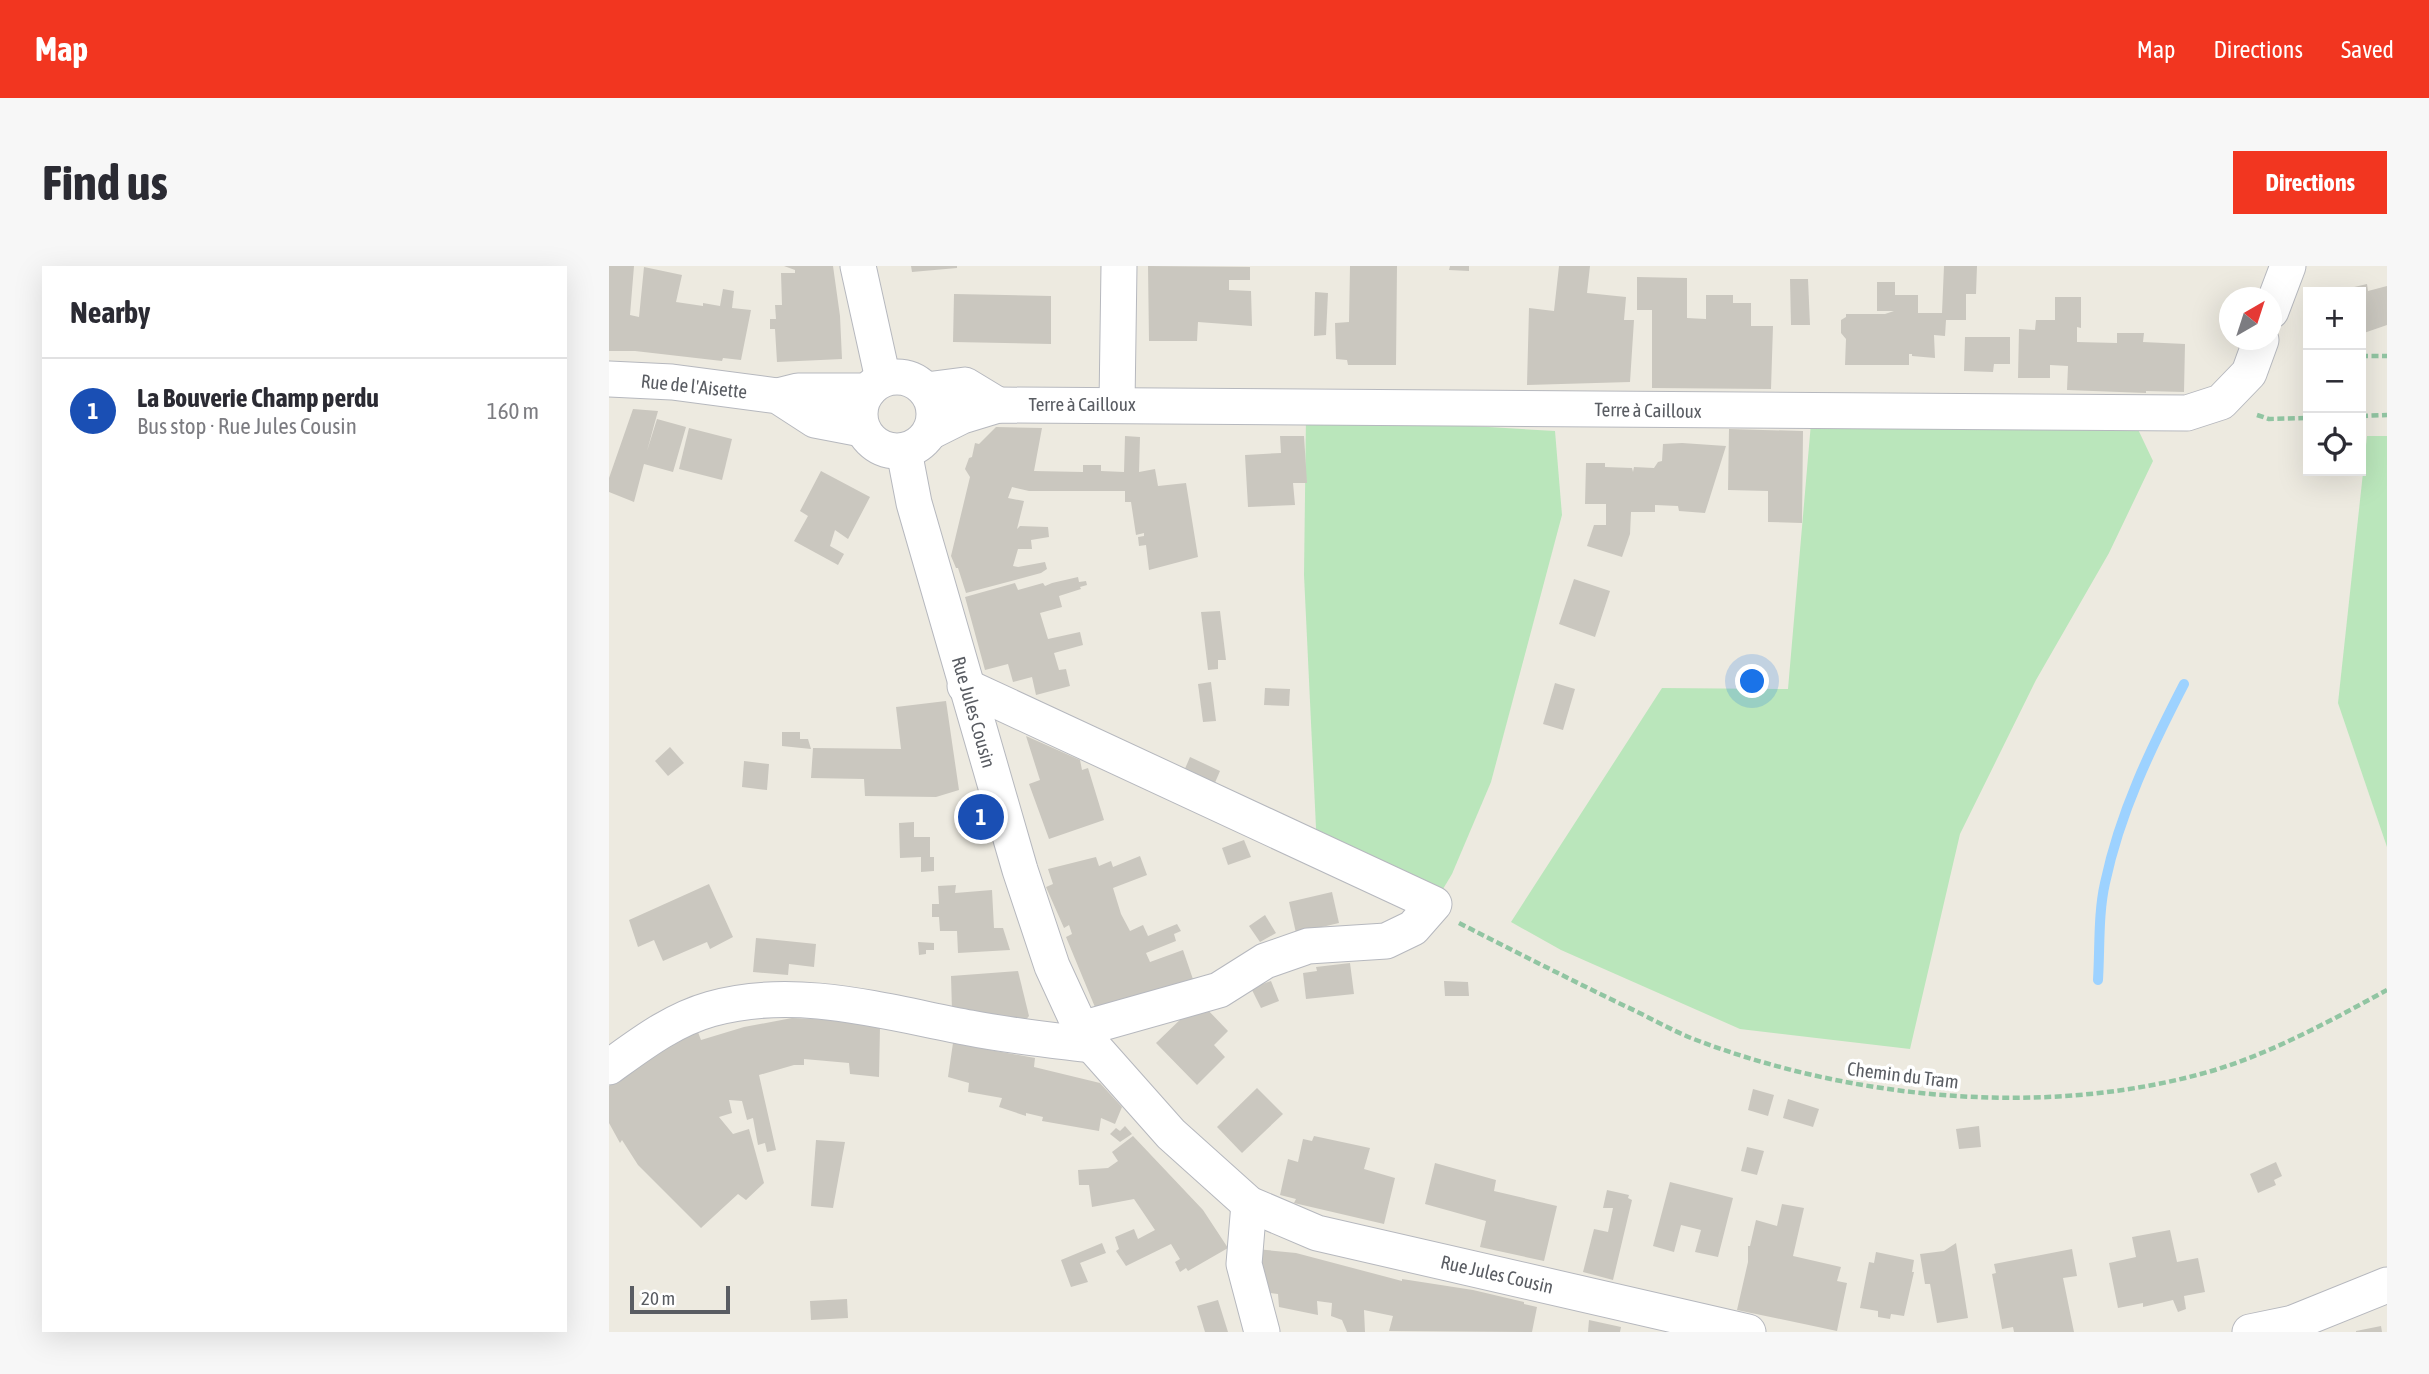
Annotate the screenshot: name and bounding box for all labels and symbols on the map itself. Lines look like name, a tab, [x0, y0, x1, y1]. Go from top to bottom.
north arrow	[2219, 287, 2282, 350]
street label: Rue de l'Aisette	[640, 369, 748, 403]
street label: Terre à Cailloux	[1028, 393, 1136, 415]
street label: Terre à Cailloux	[1594, 398, 1702, 422]
street label: Rue Jules Cousin	[948, 654, 1000, 770]
your location	[1735, 664, 1769, 698]
pin: 1	[958, 791, 1004, 843]
street label: Chemin du Tram	[1846, 1057, 1960, 1093]
street label: Rue Jules Cousin	[1439, 1250, 1555, 1298]
scale bar	[630, 1283, 730, 1315]

